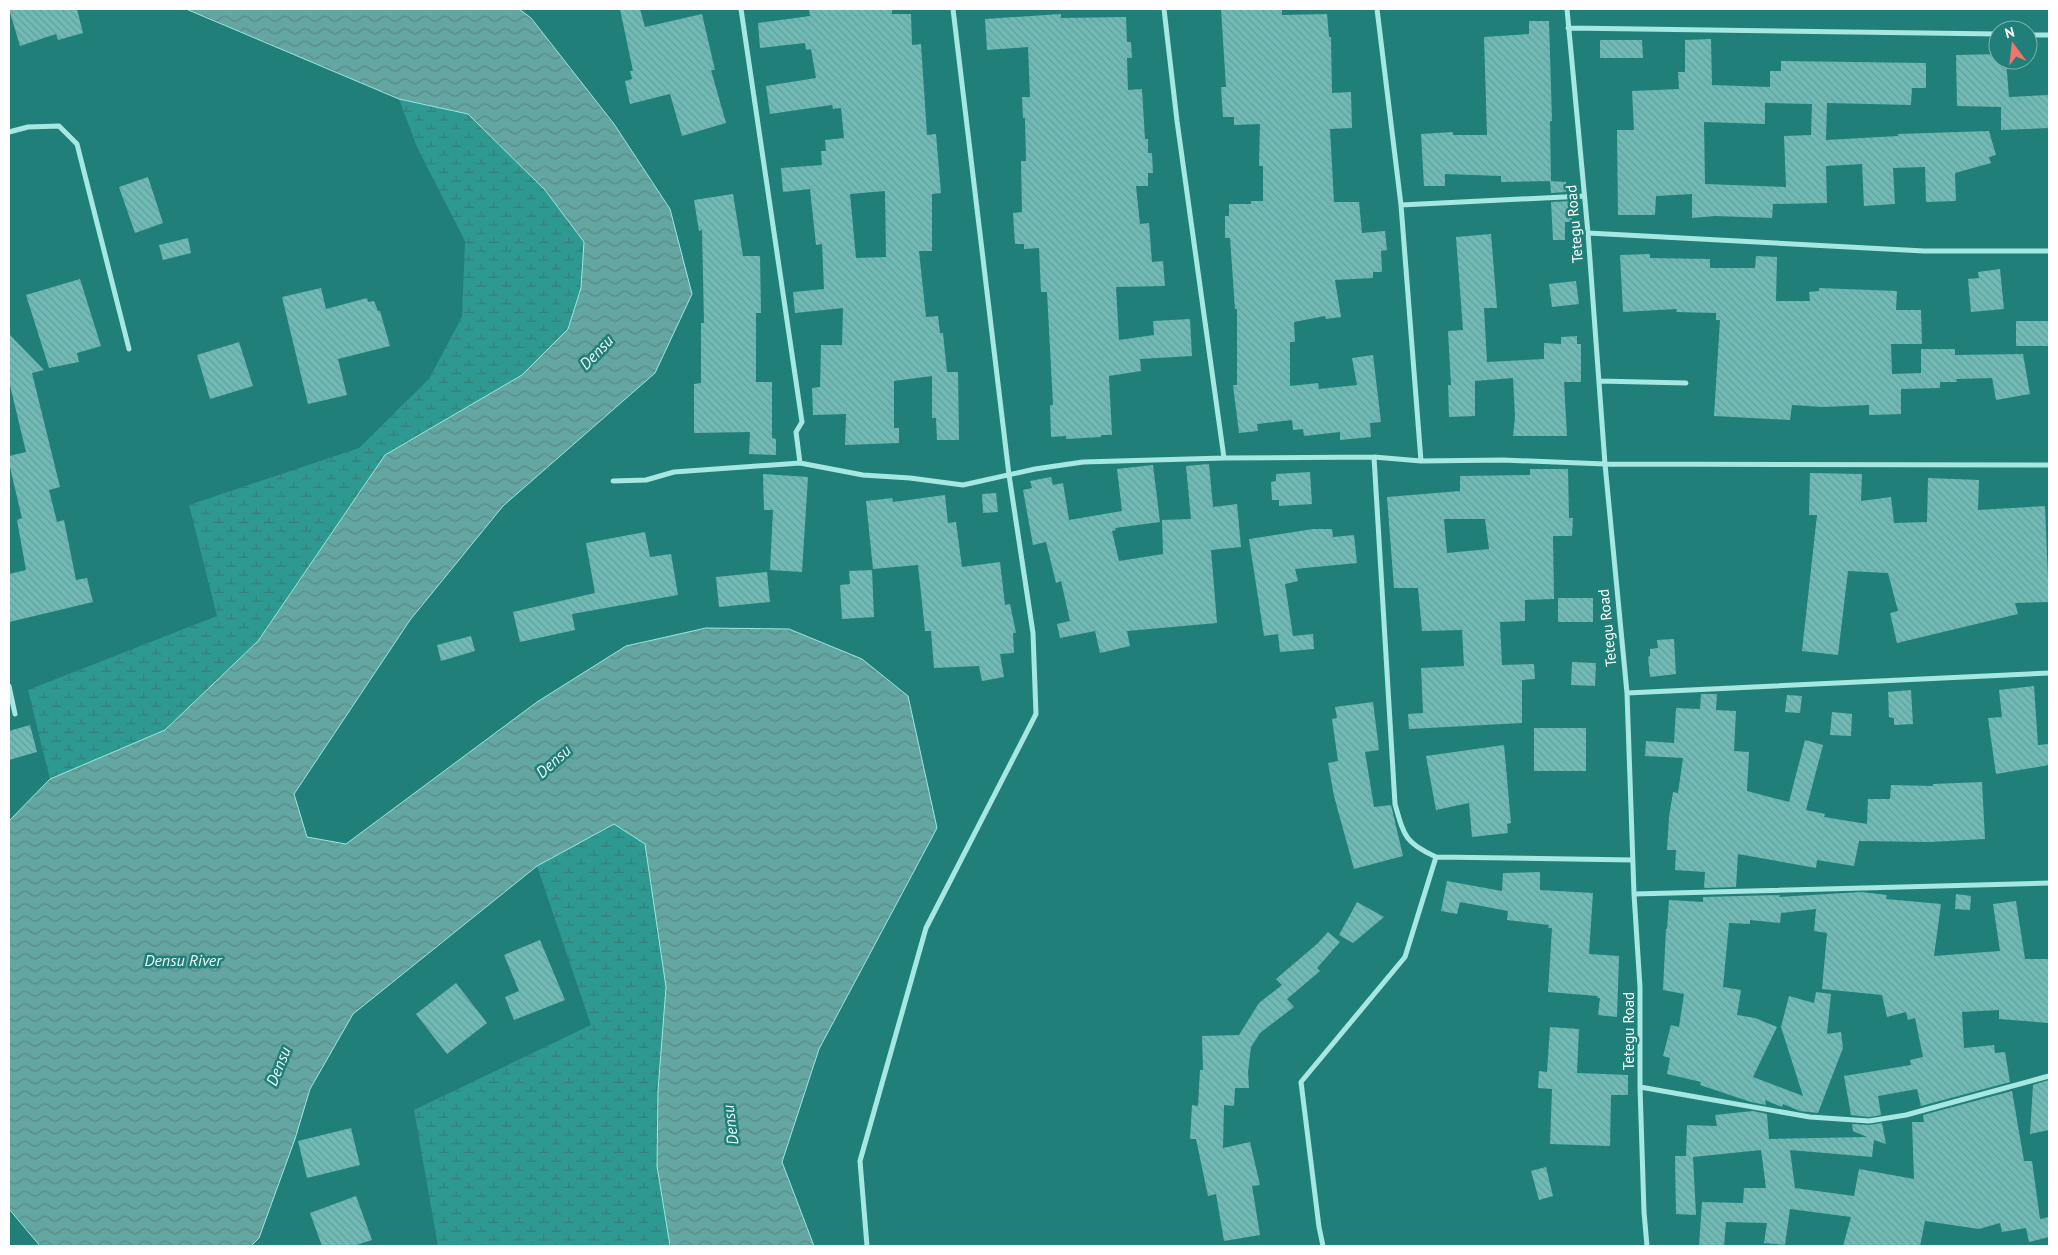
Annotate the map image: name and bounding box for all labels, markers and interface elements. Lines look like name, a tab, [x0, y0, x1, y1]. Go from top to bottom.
north arrow	[1988, 20, 2038, 70]
text: N	[2003, 23, 2016, 42]
street label: Tetegu Road	[1561, 184, 1587, 264]
water label: Densu	[575, 331, 617, 373]
street label: Tetegu Road	[1593, 588, 1621, 668]
water label: Densu	[531, 740, 575, 782]
water label: Densu River	[144, 950, 223, 970]
street label: Tetegu Road	[1619, 992, 1638, 1070]
water label: Densu	[261, 1044, 295, 1088]
water label: Densu	[718, 1104, 742, 1146]

